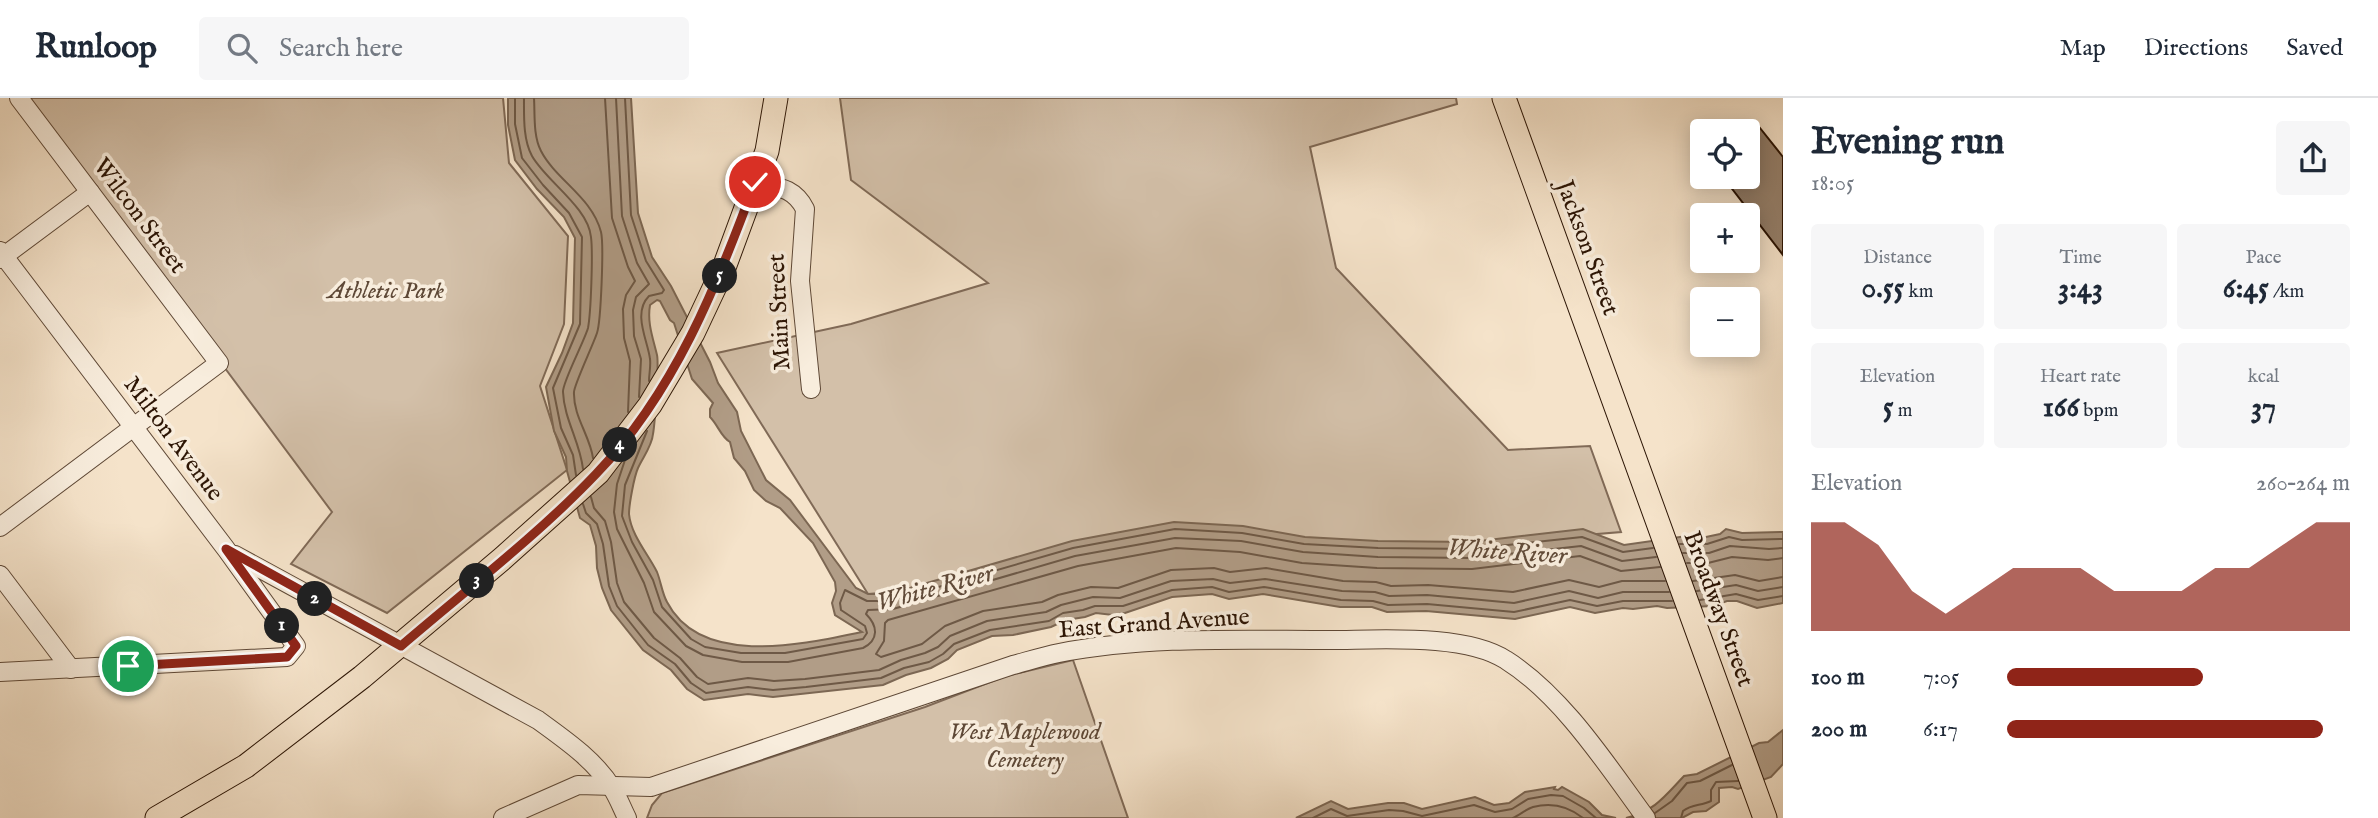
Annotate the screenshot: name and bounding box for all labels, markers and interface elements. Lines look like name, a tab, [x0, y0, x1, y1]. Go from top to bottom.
search box	[199, 17, 689, 80]
text: Runloop	[35, 27, 157, 69]
icon: search	[223, 29, 261, 67]
text: Search here	[279, 32, 403, 65]
text: Map	[2060, 33, 2106, 64]
text: Directions	[2144, 33, 2248, 64]
text: Saved	[2286, 33, 2343, 64]
map controls	[1690, 119, 1760, 357]
button: locate	[1690, 119, 1760, 189]
text: Evening run	[1811, 119, 2005, 167]
button: share	[2276, 121, 2350, 195]
street label: Wilcon Street	[86, 152, 192, 280]
pin	[725, 152, 785, 212]
icon: check	[736, 163, 774, 201]
text: 18:05	[1811, 169, 1854, 198]
street label: Jackson Street	[1547, 173, 1626, 320]
button: +	[1690, 203, 1760, 273]
text: Distance	[1863, 246, 1932, 270]
text: Time	[2059, 246, 2102, 270]
text: Pace	[2246, 246, 2281, 270]
street label: Main Street	[761, 253, 799, 371]
pin: 5	[702, 258, 738, 294]
text: 5	[716, 263, 723, 287]
text: 0.55	[1862, 270, 1904, 308]
text: 3:43	[2058, 270, 2103, 308]
text: 6:45	[2223, 270, 2269, 308]
park label: Athletic Park	[325, 276, 445, 307]
text: km	[1904, 280, 1933, 304]
text: /km	[2269, 280, 2304, 304]
button: −	[1690, 287, 1760, 357]
text: Elevation	[1860, 365, 1935, 389]
text: Heart rate	[2040, 365, 2121, 389]
text: kcal	[2248, 365, 2279, 389]
street label: Milton Avenue	[116, 371, 230, 507]
text: 5	[1883, 389, 1894, 427]
text: 166	[2043, 389, 2079, 427]
text: 37	[2251, 389, 2276, 427]
text: m	[1894, 399, 1912, 423]
text: bpm	[2079, 399, 2118, 423]
pin: 4	[602, 428, 638, 462]
text: 4	[615, 432, 624, 456]
text: Elevation	[1811, 469, 1902, 498]
text: 260–264 m	[2256, 469, 2350, 498]
street label: Broadway Street	[1676, 527, 1760, 691]
water label: White River	[1446, 531, 1569, 573]
water label: White River	[873, 556, 998, 619]
pin: 3	[460, 564, 494, 598]
text: 3	[473, 568, 480, 592]
pin: 2	[298, 582, 332, 616]
text: 2	[310, 586, 319, 610]
street label: East Grand Avenue	[1057, 602, 1251, 646]
pin: 1	[264, 608, 300, 644]
text: 1	[278, 613, 285, 637]
pin	[98, 636, 158, 696]
icon: arrive	[109, 647, 147, 685]
text: 100 m	[1811, 663, 1865, 692]
text: 7:05	[1923, 663, 1959, 692]
text: 200 m	[1811, 715, 1867, 744]
text: 6:17	[1923, 715, 1958, 744]
park label: West Maplewood Cemetery	[949, 717, 1102, 776]

